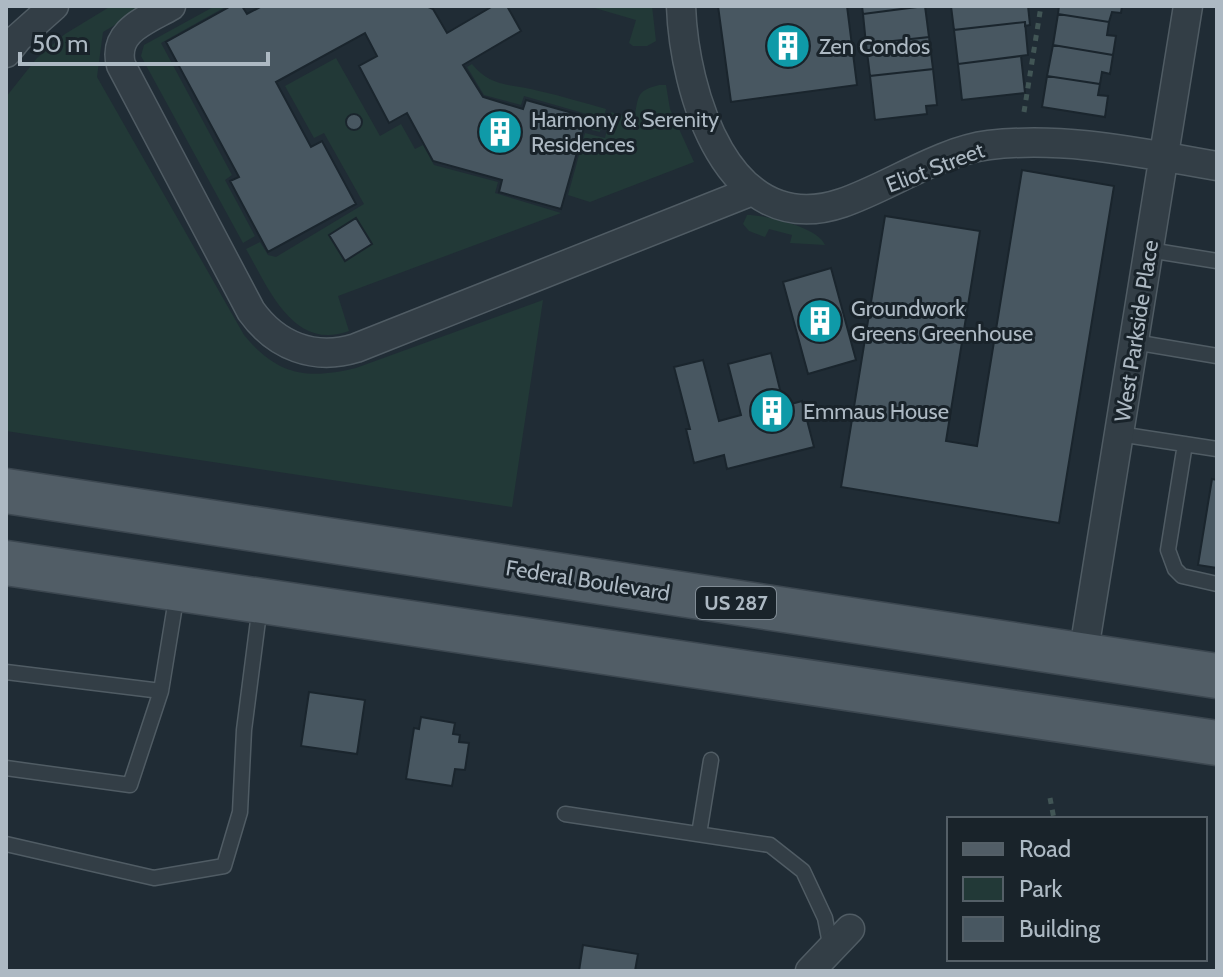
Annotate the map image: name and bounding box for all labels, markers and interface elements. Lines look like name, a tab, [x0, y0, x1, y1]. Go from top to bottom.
scale bar	[20, 16, 268, 66]
building icon: Zen Condos	[764, 22, 812, 70]
text: 50 m	[32, 29, 88, 58]
place label: Zen Condos	[819, 33, 930, 60]
place label: Harmony & Serenity Residences	[531, 106, 719, 158]
building icon: Harmony & Serenity Residences	[476, 108, 524, 156]
street label: Eliot Street	[882, 136, 989, 199]
street label: West Parkside Place	[1109, 238, 1164, 424]
place label: Groundwork Greens Greenhouse	[851, 295, 1033, 347]
building icon: Groundwork Greens Greenhouse	[796, 297, 844, 345]
building icon: Emmaus House	[748, 387, 796, 435]
place label: Emmaus House	[803, 398, 949, 425]
street label: Federal Boulevard	[504, 554, 672, 607]
road number: US 287	[696, 587, 776, 619]
legend	[947, 817, 1207, 961]
text: Road	[1019, 834, 1071, 863]
text: Park	[1019, 874, 1062, 903]
text: Building	[1019, 914, 1101, 943]

